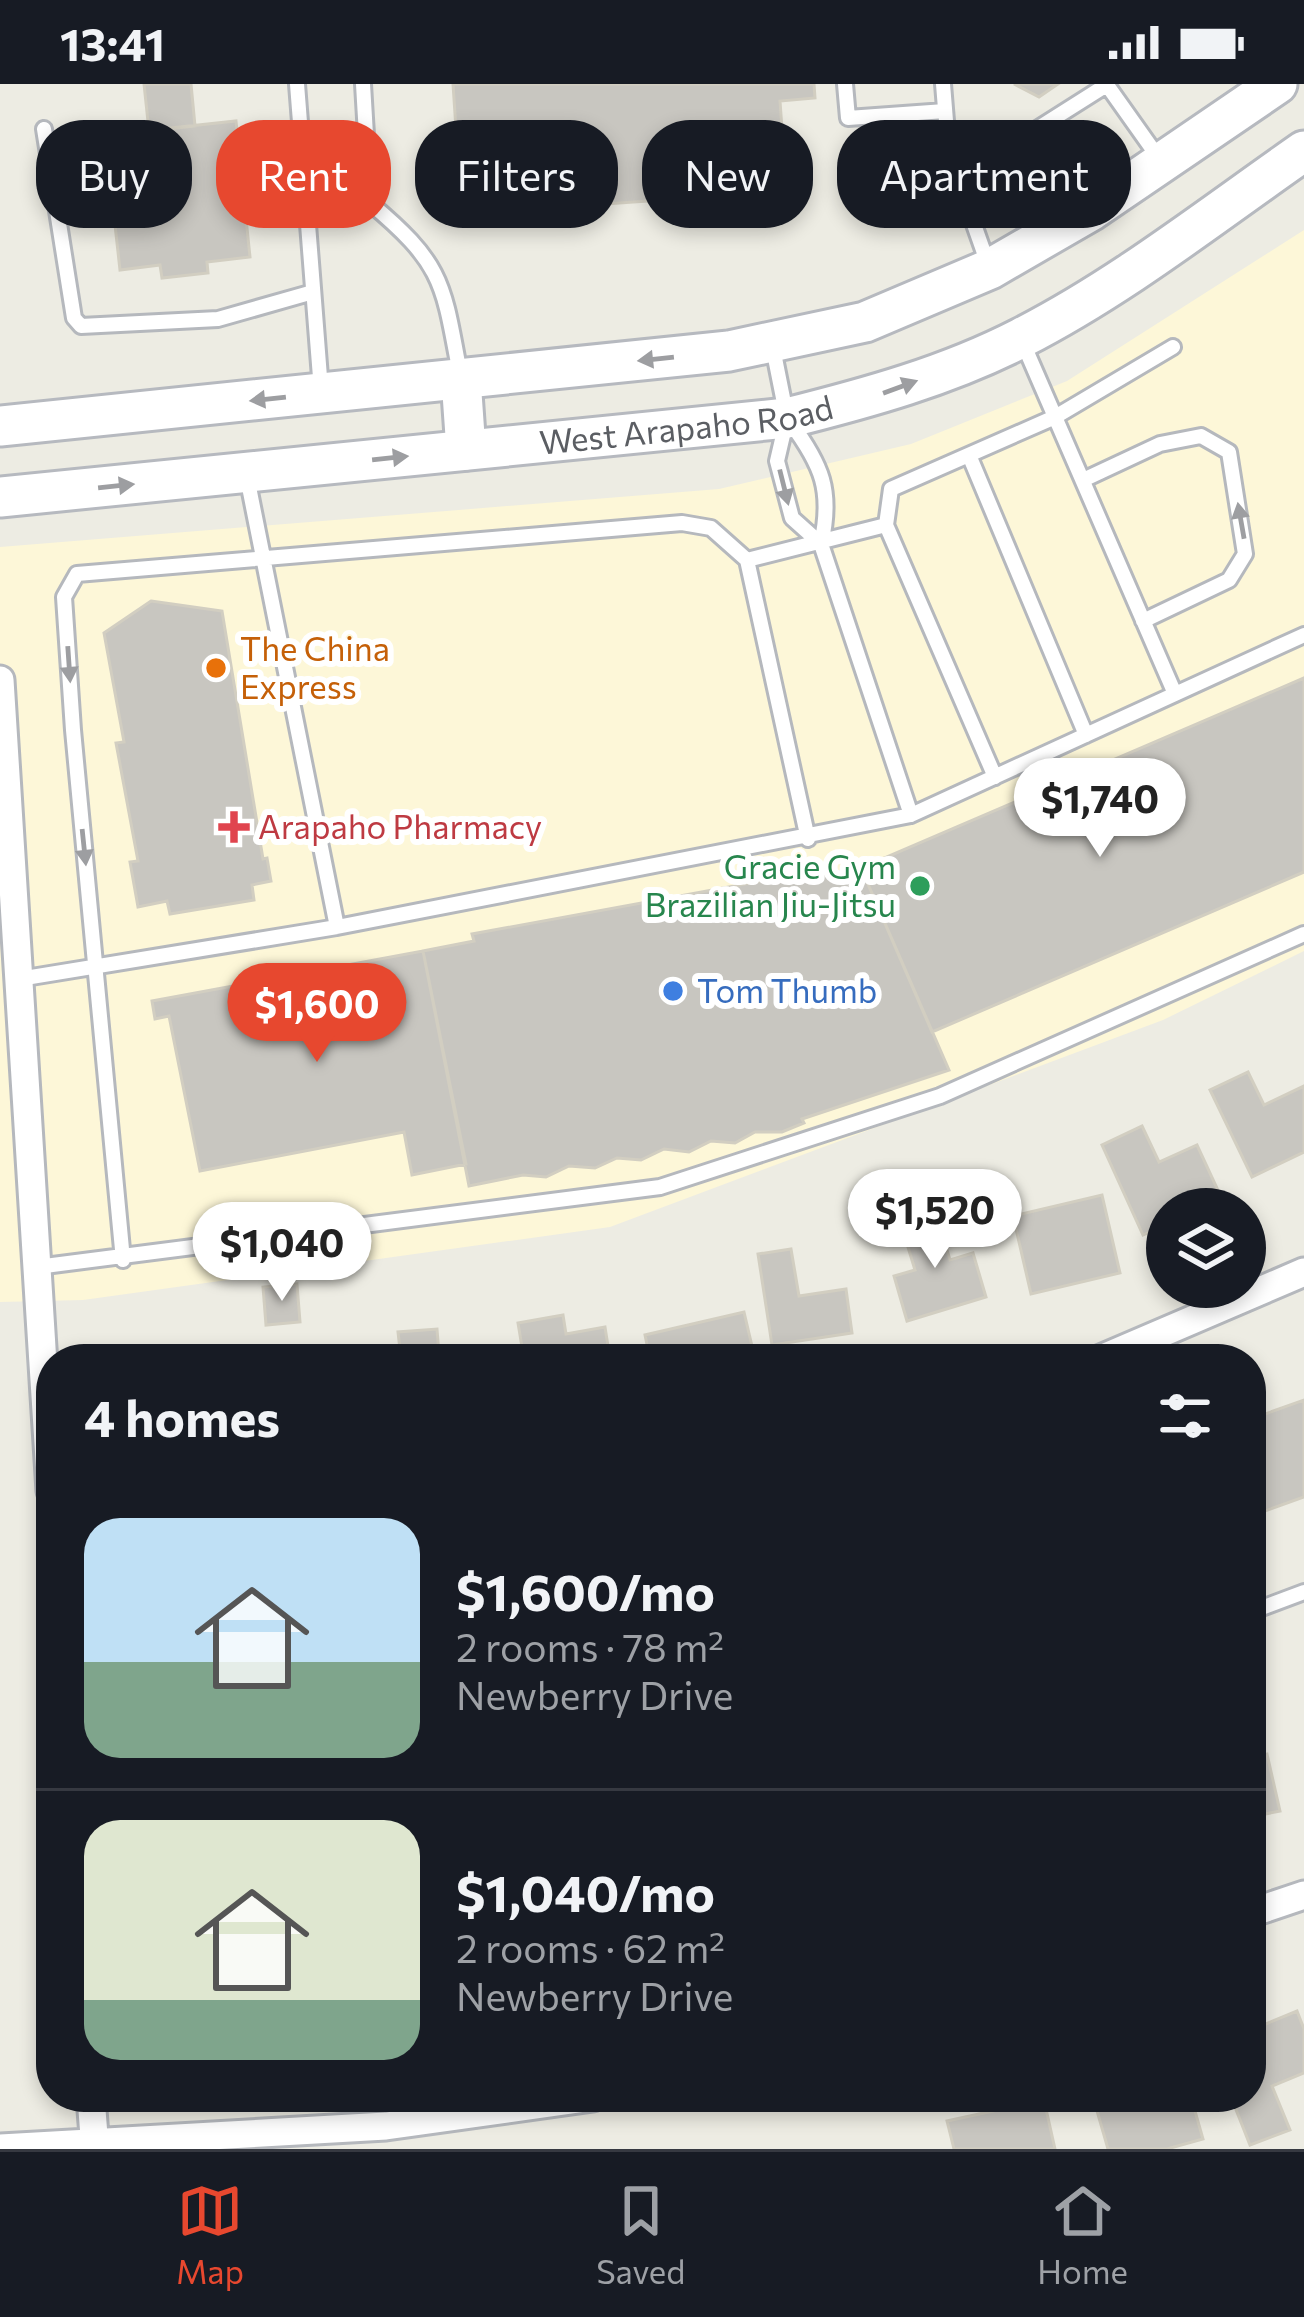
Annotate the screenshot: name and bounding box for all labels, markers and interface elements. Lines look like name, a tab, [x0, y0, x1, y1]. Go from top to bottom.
text: 13:41	[60, 15, 165, 70]
chip: Buy	[36, 120, 192, 228]
chip: Rent	[216, 120, 391, 228]
chip: Filters	[415, 120, 618, 228]
chip: New	[642, 120, 813, 228]
chip: Apartment	[837, 120, 1131, 228]
one-way arrow	[637, 349, 674, 368]
one-way arrow	[882, 377, 918, 396]
street label: West Arapaho Road	[537, 385, 837, 462]
one-way arrow	[249, 389, 286, 408]
one-way arrow	[372, 448, 409, 467]
one-way arrow	[775, 468, 794, 505]
one-way arrow	[98, 476, 136, 495]
one-way arrow	[1231, 501, 1249, 539]
place label: The China Express	[240, 627, 390, 706]
one-way arrow	[59, 646, 78, 683]
marker: The China Express	[203, 655, 229, 681]
pin: $1,740	[1002, 758, 1198, 860]
text: $1,740	[1041, 773, 1159, 821]
place label: Arapaho Pharmacy	[258, 805, 542, 846]
marker: Arapaho Pharmacy	[221, 814, 247, 840]
one-way arrow	[75, 829, 94, 866]
place label: Gracie Gym Brazilian Jiu-Jitsu	[645, 845, 896, 924]
marker: Gracie Gym Brazilian Jiu-Jitsu	[907, 873, 933, 899]
pin: $1,600	[219, 963, 415, 1065]
place label: Tom Thumb	[697, 969, 877, 1010]
text: $1,600	[254, 978, 380, 1026]
marker: Tom Thumb	[660, 978, 686, 1004]
pin: $1,520	[837, 1169, 1033, 1271]
text: $1,520	[875, 1184, 995, 1232]
map controls	[1146, 1188, 1266, 1308]
button: layers	[1146, 1188, 1266, 1308]
pin: $1,040	[184, 1202, 380, 1304]
text: $1,040	[219, 1217, 345, 1265]
icon: filters	[1152, 1383, 1218, 1449]
text: 4 homes	[84, 1385, 280, 1448]
text: $1,600/mo	[456, 1559, 715, 1622]
icon: home	[180, 1566, 324, 1710]
text: 2 rooms · 78 m²	[456, 1622, 724, 1670]
text: Newberry Drive	[456, 1670, 733, 1718]
text: $1,040/mo	[456, 1860, 715, 1923]
icon: home	[180, 1868, 324, 2012]
text: 2 rooms · 62 m²	[456, 1923, 725, 1971]
text: Newberry Drive	[456, 1971, 733, 2019]
tab: Map	[176, 2178, 244, 2291]
tab: Saved	[596, 2178, 685, 2291]
tab: Home	[1037, 2178, 1128, 2291]

